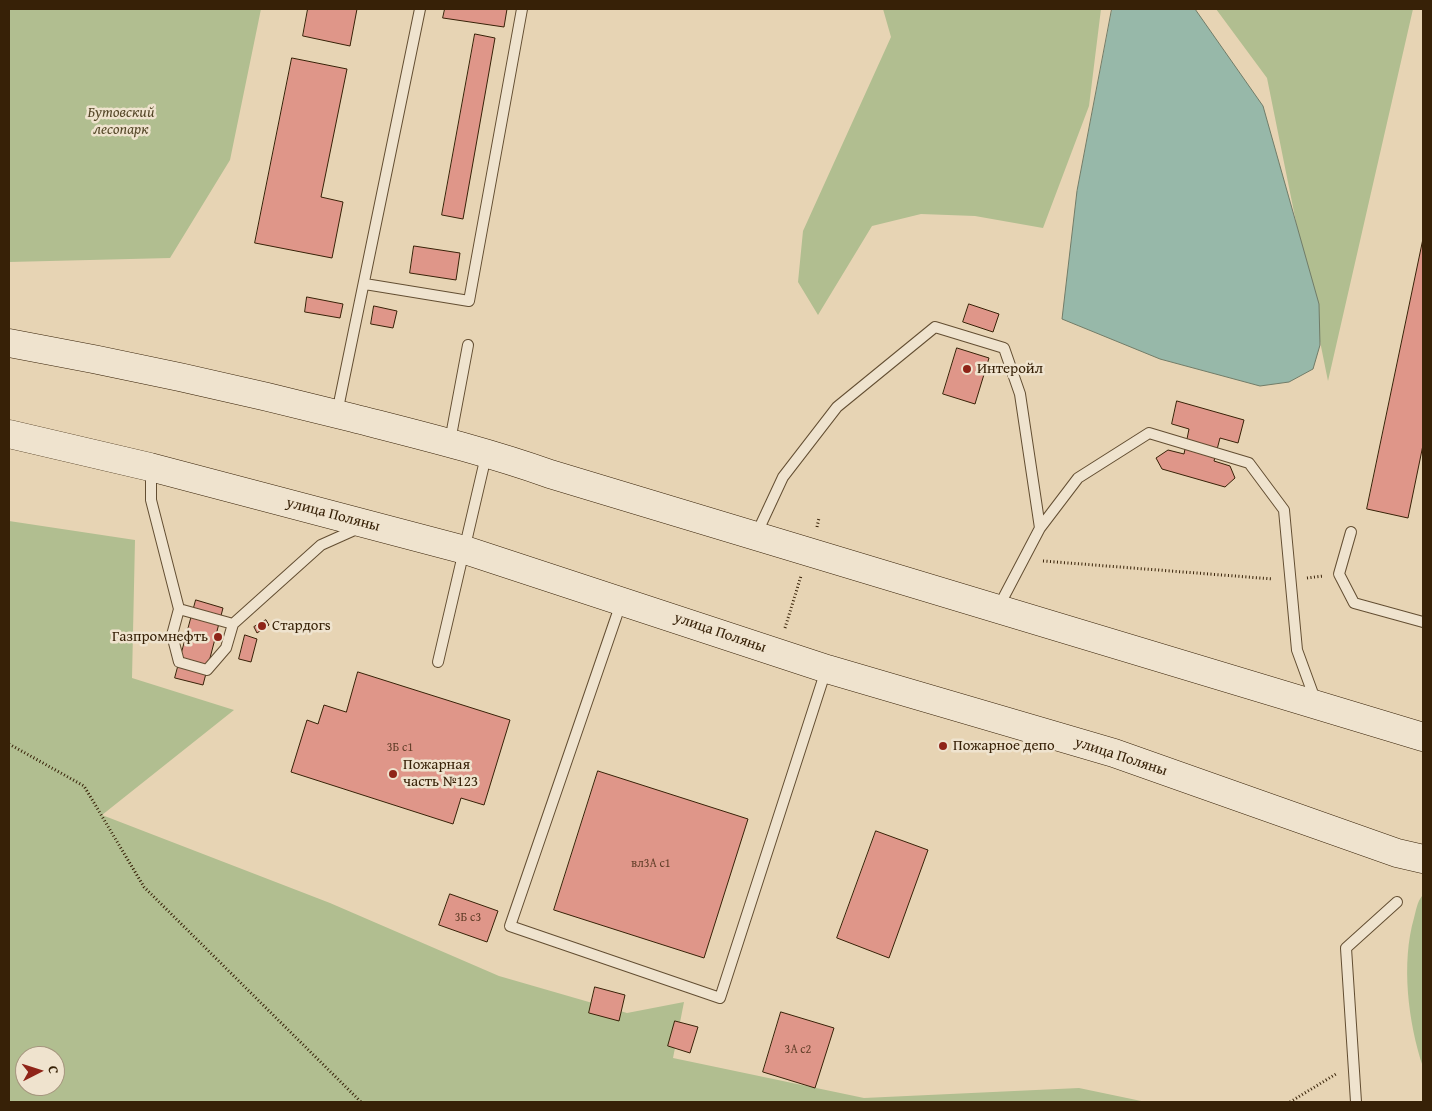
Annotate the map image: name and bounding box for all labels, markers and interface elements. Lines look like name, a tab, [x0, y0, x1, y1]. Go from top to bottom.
park label: Бутовский лесопарк	[87, 104, 155, 139]
place label: Интеройл	[977, 360, 1043, 378]
marker: Интеройл	[961, 363, 973, 375]
street label: улица Поляны	[284, 494, 382, 536]
street label: улица Поляны	[672, 609, 768, 657]
place label: Стардогs	[272, 617, 331, 635]
marker: Стардогs	[256, 620, 268, 632]
place label: Газпромнефть	[112, 628, 208, 646]
marker: Газпромнефть	[212, 631, 224, 643]
street label: улица Поляны	[1072, 734, 1170, 780]
place label: Пожарное депо	[953, 737, 1055, 755]
marker: Пожарное депо	[937, 740, 949, 752]
house number: 3Б с1	[387, 741, 413, 755]
place label: Пожарная часть №123	[403, 756, 478, 791]
marker: Пожарная часть №123	[387, 768, 399, 780]
house number: вл3А с1	[631, 857, 671, 871]
house number: 3Б с3	[455, 911, 481, 925]
house number: 3А с2	[785, 1043, 811, 1057]
north arrow	[15, 1046, 65, 1096]
text: С	[44, 1065, 64, 1075]

